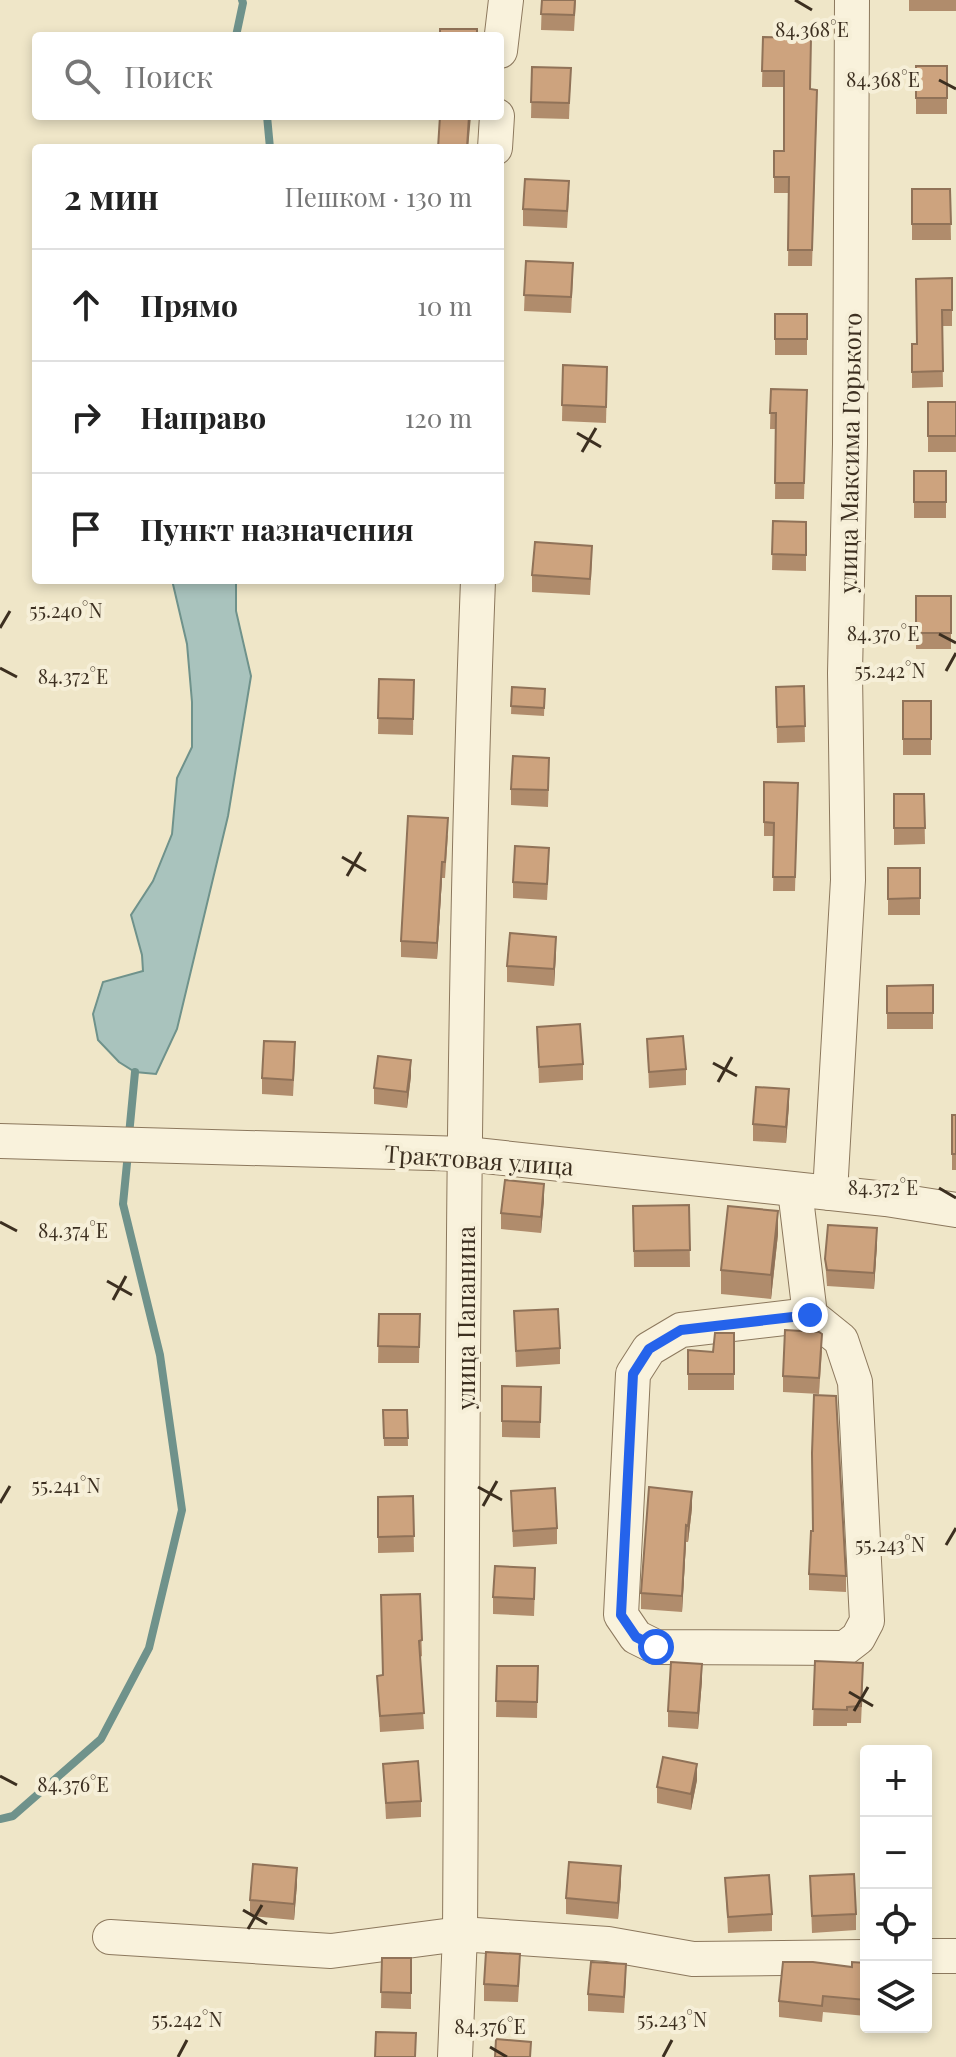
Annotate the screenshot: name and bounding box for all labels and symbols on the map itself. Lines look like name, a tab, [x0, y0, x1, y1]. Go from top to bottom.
text: 84.368°E	[775, 15, 849, 42]
text: 84.368°E	[846, 65, 920, 92]
street label: улица Максима Горького	[831, 312, 867, 595]
text: 55.240°N	[29, 596, 103, 623]
text: 84.370°E	[847, 619, 919, 646]
text: 55.242°N	[854, 656, 926, 683]
text: 84.372°E	[38, 662, 108, 689]
street label: Трактовая улица	[383, 1136, 575, 1182]
text: 84.372°E	[848, 1173, 918, 1200]
text: 84.374°E	[38, 1216, 108, 1243]
street label: улица Папанина	[449, 1226, 481, 1411]
route end	[792, 1297, 828, 1333]
text: 55.241°N	[32, 1471, 101, 1498]
text: 55.243°N	[855, 1530, 925, 1557]
route start	[638, 1629, 674, 1665]
text: 84.376°E	[37, 1770, 109, 1797]
text: 55.242°N	[151, 2005, 223, 2032]
text: 55.243°N	[637, 2005, 707, 2032]
text: 84.376°E	[454, 2012, 526, 2039]

